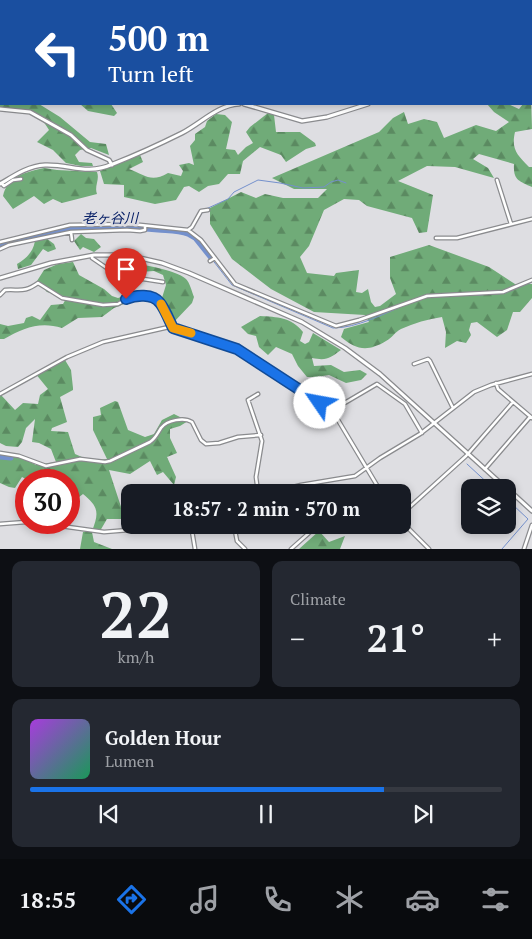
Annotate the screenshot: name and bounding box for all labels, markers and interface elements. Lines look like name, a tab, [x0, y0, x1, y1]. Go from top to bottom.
text: 500 m	[108, 15, 209, 61]
icon: left	[25, 20, 90, 85]
text: Turn left	[108, 59, 194, 88]
water label: 老ヶ谷川	[82, 208, 140, 227]
pin	[105, 248, 147, 299]
icon: arrive	[112, 255, 140, 283]
position arrow	[293, 376, 345, 428]
speed limit sign: 30	[15, 469, 80, 534]
map controls	[461, 479, 516, 534]
button: layers	[461, 479, 516, 534]
text: 18:57 · 2 min · 570 m	[172, 496, 360, 521]
text: 22	[99, 570, 173, 657]
text: Climate	[290, 588, 346, 610]
text: 21°	[367, 613, 425, 663]
text: −	[290, 620, 305, 657]
text: +	[487, 620, 502, 657]
text: km/h	[118, 646, 154, 668]
text: Golden Hour	[105, 725, 221, 750]
text: Lumen	[105, 750, 154, 772]
icon: previous	[95, 800, 123, 828]
icon: pause	[252, 800, 280, 828]
icon: next	[409, 800, 437, 828]
icon: directions	[114, 882, 149, 917]
icon: music	[187, 882, 222, 917]
icon: phone	[260, 882, 295, 917]
icon: climate	[332, 882, 367, 917]
icon: car	[405, 882, 440, 917]
icon: filters	[478, 882, 513, 917]
text: 18:55	[19, 885, 76, 914]

